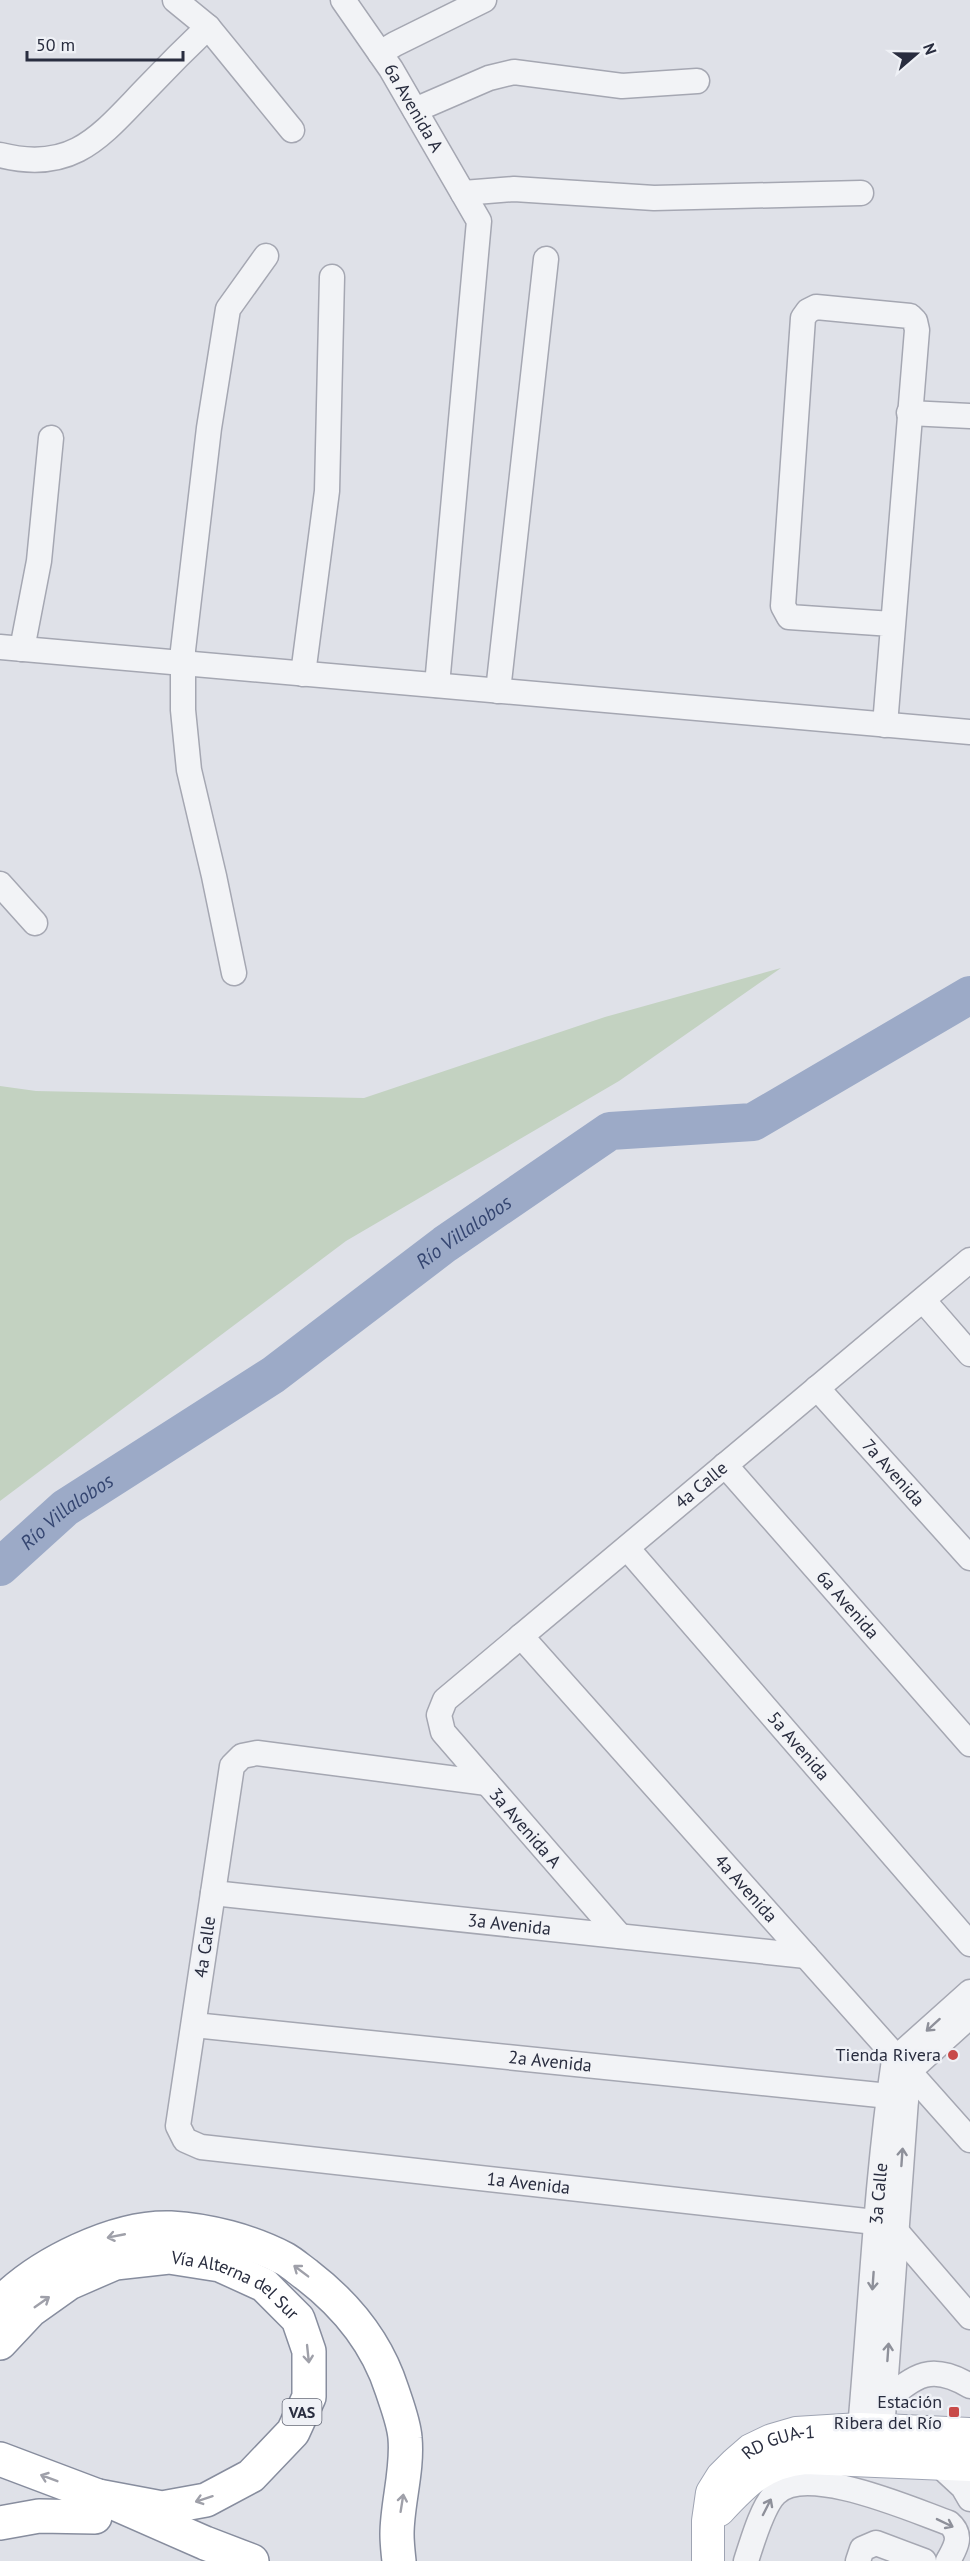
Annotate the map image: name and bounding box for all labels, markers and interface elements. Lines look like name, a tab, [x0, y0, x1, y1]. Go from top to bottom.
scale bar	[27, 24, 183, 62]
north arrow	[886, 24, 946, 84]
text: 50 m	[36, 33, 75, 56]
text: N	[919, 41, 941, 57]
street label: 6a Avenida A	[379, 59, 449, 156]
water label: Río Villalobos	[410, 1189, 517, 1275]
street label: 7a Avenida	[857, 1434, 930, 1511]
street label: 4a Calle	[670, 1456, 732, 1514]
water label: Río Villalobos	[14, 1467, 118, 1556]
street label: 6a Avenida	[812, 1565, 884, 1644]
street label: 5a Avenida	[763, 1706, 835, 1785]
street label: 3a Avenida A	[484, 1783, 567, 1873]
street label: 4a Avenida	[710, 1849, 783, 1927]
street label: 3a Avenida	[466, 1908, 552, 1940]
street label: 4a Calle	[189, 1915, 220, 1979]
one-way arrow	[925, 2019, 941, 2032]
place label: Tienda Rivera	[836, 2043, 941, 2066]
street label: 2a Avenida	[507, 2045, 593, 2077]
marker: Tienda Rivera	[946, 2048, 960, 2062]
one-way arrow	[897, 2148, 908, 2168]
street label: 3a Calle	[864, 2162, 892, 2226]
street label: 1a Avenida	[486, 2167, 571, 2199]
one-way arrow	[106, 2231, 126, 2242]
street label: Vía Alterna del Sur	[169, 2245, 304, 2324]
one-way arrow	[294, 2265, 310, 2277]
one-way arrow	[867, 2270, 878, 2290]
one-way arrow	[33, 2296, 50, 2308]
one-way arrow	[882, 2342, 893, 2362]
one-way arrow	[303, 2344, 314, 2363]
place label: Estación Ribera del Río	[834, 2390, 942, 2434]
road number: VAS	[282, 2399, 322, 2425]
marker: Estación Ribera del Río	[947, 2405, 961, 2419]
street label: RD GUA-1	[736, 2420, 816, 2464]
one-way arrow	[40, 2471, 59, 2482]
one-way arrow	[195, 2494, 214, 2505]
one-way arrow	[396, 2494, 407, 2513]
one-way arrow	[762, 2498, 774, 2516]
one-way arrow	[936, 2517, 953, 2529]

